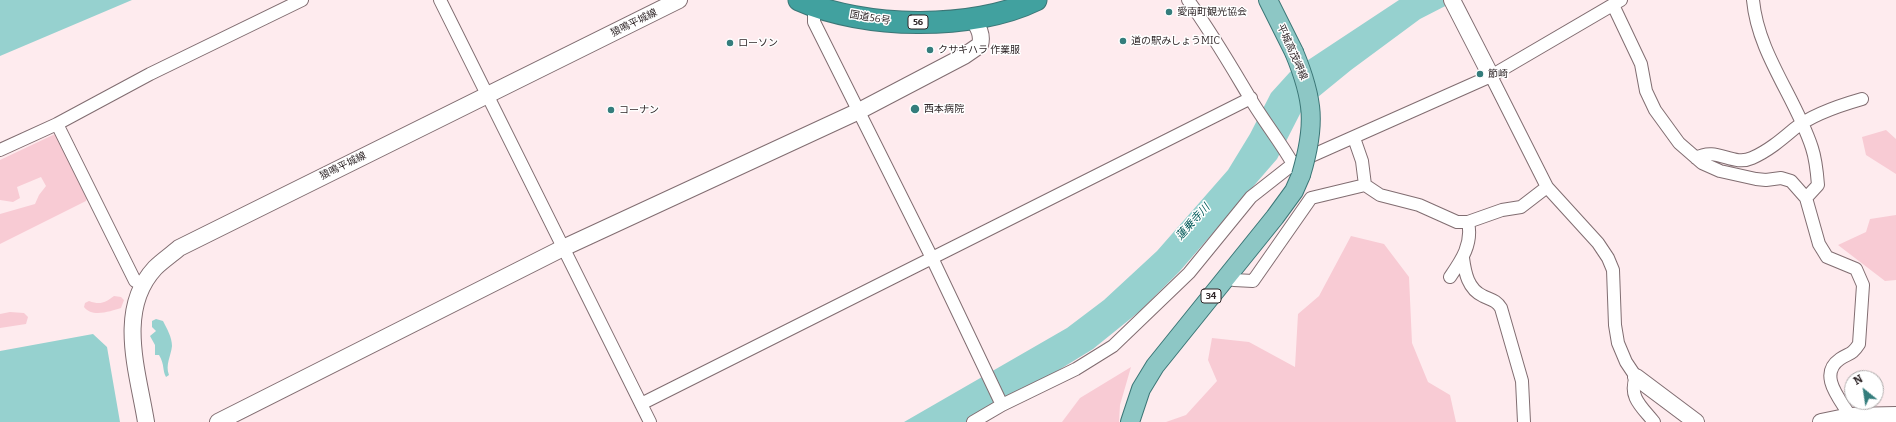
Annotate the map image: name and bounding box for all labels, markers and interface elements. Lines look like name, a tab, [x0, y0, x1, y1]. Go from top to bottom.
place label: 愛南町観光協会	[1177, 6, 1247, 18]
street label: 猿鳴平城線	[609, 7, 659, 39]
marker: 愛南町観光協会	[1164, 7, 1174, 17]
street label: 国道56号	[849, 9, 891, 27]
road number: 56	[908, 15, 928, 29]
street label: 平城高茂岬線	[1274, 22, 1310, 82]
place label: 道の駅みしょうMIC	[1131, 35, 1220, 47]
marker: 道の駅みしょうMIC	[1118, 36, 1128, 46]
place label: ローソン	[738, 37, 778, 49]
marker: ローソン	[725, 38, 735, 48]
place label: クサキハラ 作業服	[938, 44, 1020, 56]
marker: クサキハラ 作業服	[925, 45, 935, 55]
place label: 節崎	[1488, 68, 1508, 80]
marker: 節崎	[1475, 69, 1485, 79]
marker: 西本病院	[909, 103, 921, 115]
place label: 西本病院	[924, 103, 964, 115]
place label: コーナン	[619, 104, 659, 116]
marker: コーナン	[606, 105, 616, 115]
street label: 猿鳴平城線	[318, 150, 368, 182]
water label: 蓮乗寺川	[1173, 201, 1213, 243]
road number: 34	[1201, 289, 1221, 303]
north arrow	[1844, 370, 1884, 410]
text: N	[1851, 372, 1865, 388]

